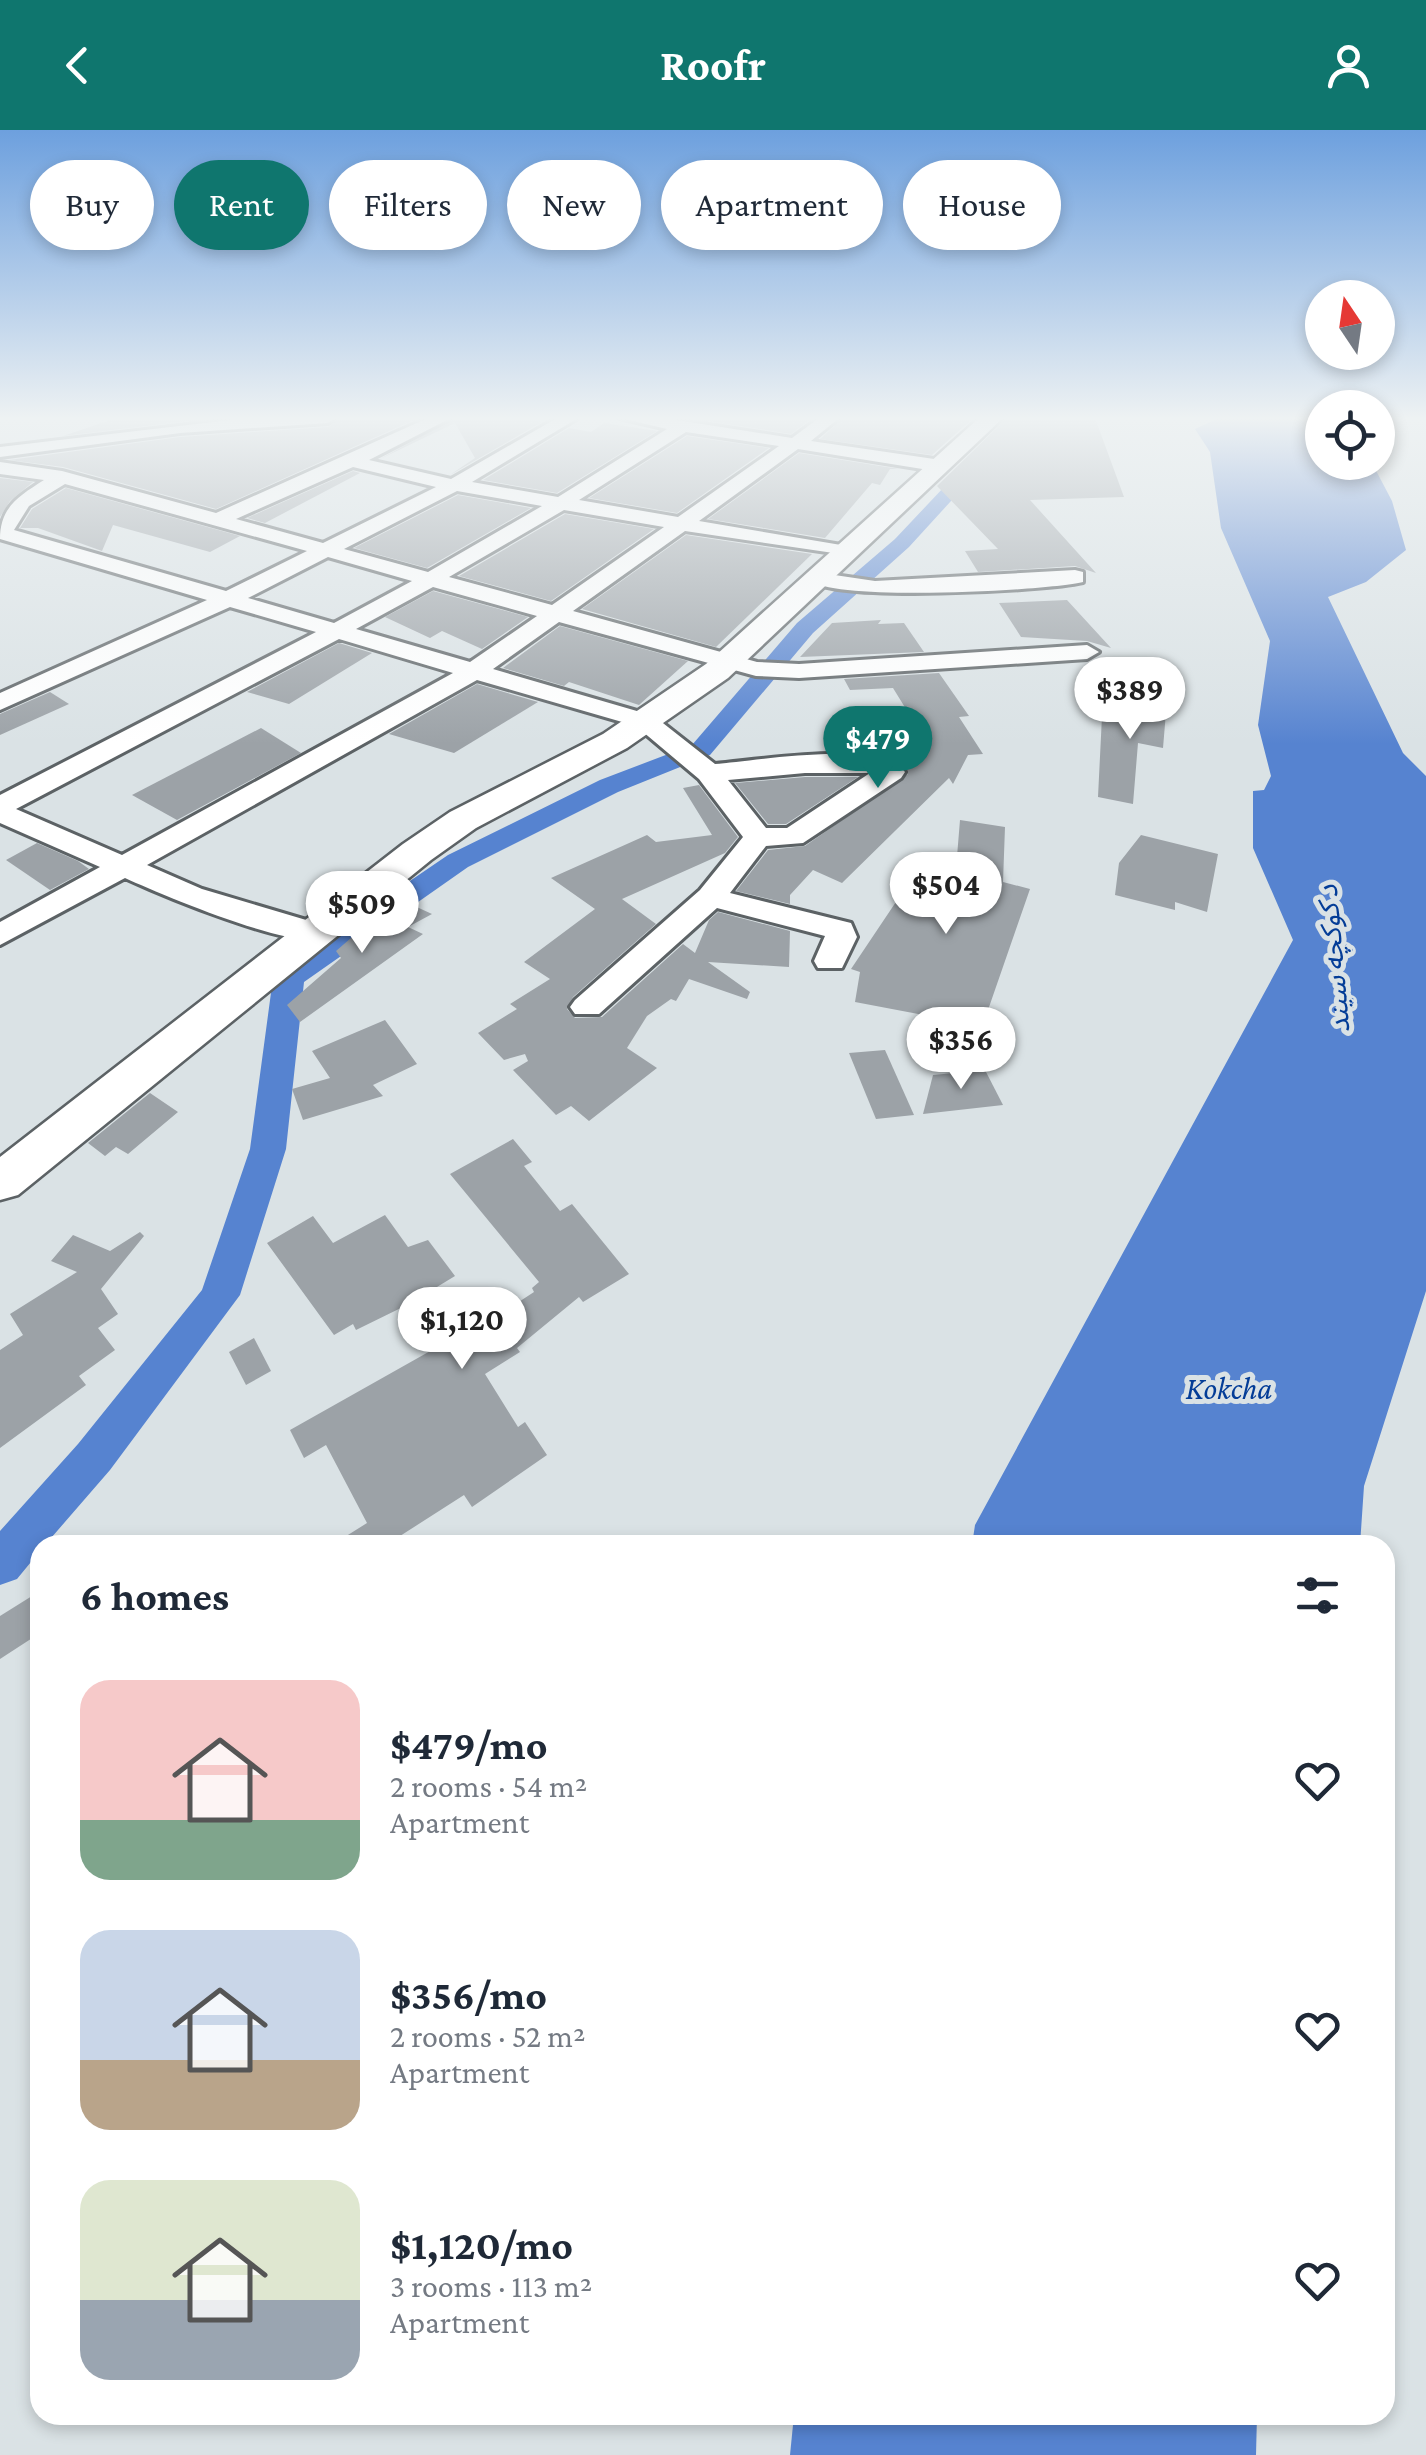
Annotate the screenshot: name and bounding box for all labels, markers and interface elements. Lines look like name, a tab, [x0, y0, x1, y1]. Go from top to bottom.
icon: back	[50, 38, 105, 93]
icon: person	[1321, 38, 1376, 93]
text: Roofr	[660, 40, 766, 90]
chip: Buy	[30, 160, 154, 250]
chip: Rent	[174, 160, 309, 250]
chip: Filters	[329, 160, 487, 250]
chip: New	[507, 160, 641, 250]
chip: Apartment	[661, 160, 883, 250]
chip: House	[903, 160, 1061, 250]
north arrow	[1305, 280, 1395, 370]
map controls	[1305, 280, 1395, 480]
button: locate	[1305, 390, 1395, 480]
pin: $389	[1071, 657, 1189, 742]
text: $389	[1096, 671, 1164, 707]
pin: $479	[819, 706, 937, 791]
text: $479	[845, 720, 911, 756]
pin: $504	[887, 852, 1005, 937]
text: $504	[912, 866, 980, 902]
pin: $509	[303, 871, 421, 956]
water label: د کوکچه سیند	[1312, 883, 1358, 1034]
text: $509	[328, 885, 396, 921]
pin: $356	[902, 1007, 1020, 1092]
text: $356	[929, 1021, 993, 1057]
pin: $1,120	[381, 1287, 543, 1372]
text: $1,120	[420, 1301, 504, 1337]
water label: Kokcha	[1186, 1370, 1272, 1406]
icon: filters	[1290, 1568, 1345, 1623]
text: 6 homes	[80, 1572, 229, 1619]
icon: home	[160, 1720, 280, 1840]
text: $479/mo	[390, 1721, 548, 1768]
icon: heart	[1290, 1753, 1345, 1808]
text: 2 rooms · 54 m²	[390, 1768, 587, 1804]
text: Apartment	[390, 1804, 529, 1840]
icon: home	[160, 1970, 280, 2090]
text: $356/mo	[390, 1971, 547, 2018]
icon: heart	[1290, 2003, 1345, 2058]
text: 2 rooms · 52 m²	[390, 2018, 585, 2054]
text: Apartment	[390, 2054, 529, 2090]
icon: home	[160, 2220, 280, 2340]
text: $1,120/mo	[390, 2221, 573, 2268]
icon: heart	[1290, 2253, 1345, 2308]
text: 3 rooms · 113 m²	[390, 2268, 592, 2304]
text: Apartment	[390, 2304, 529, 2340]

